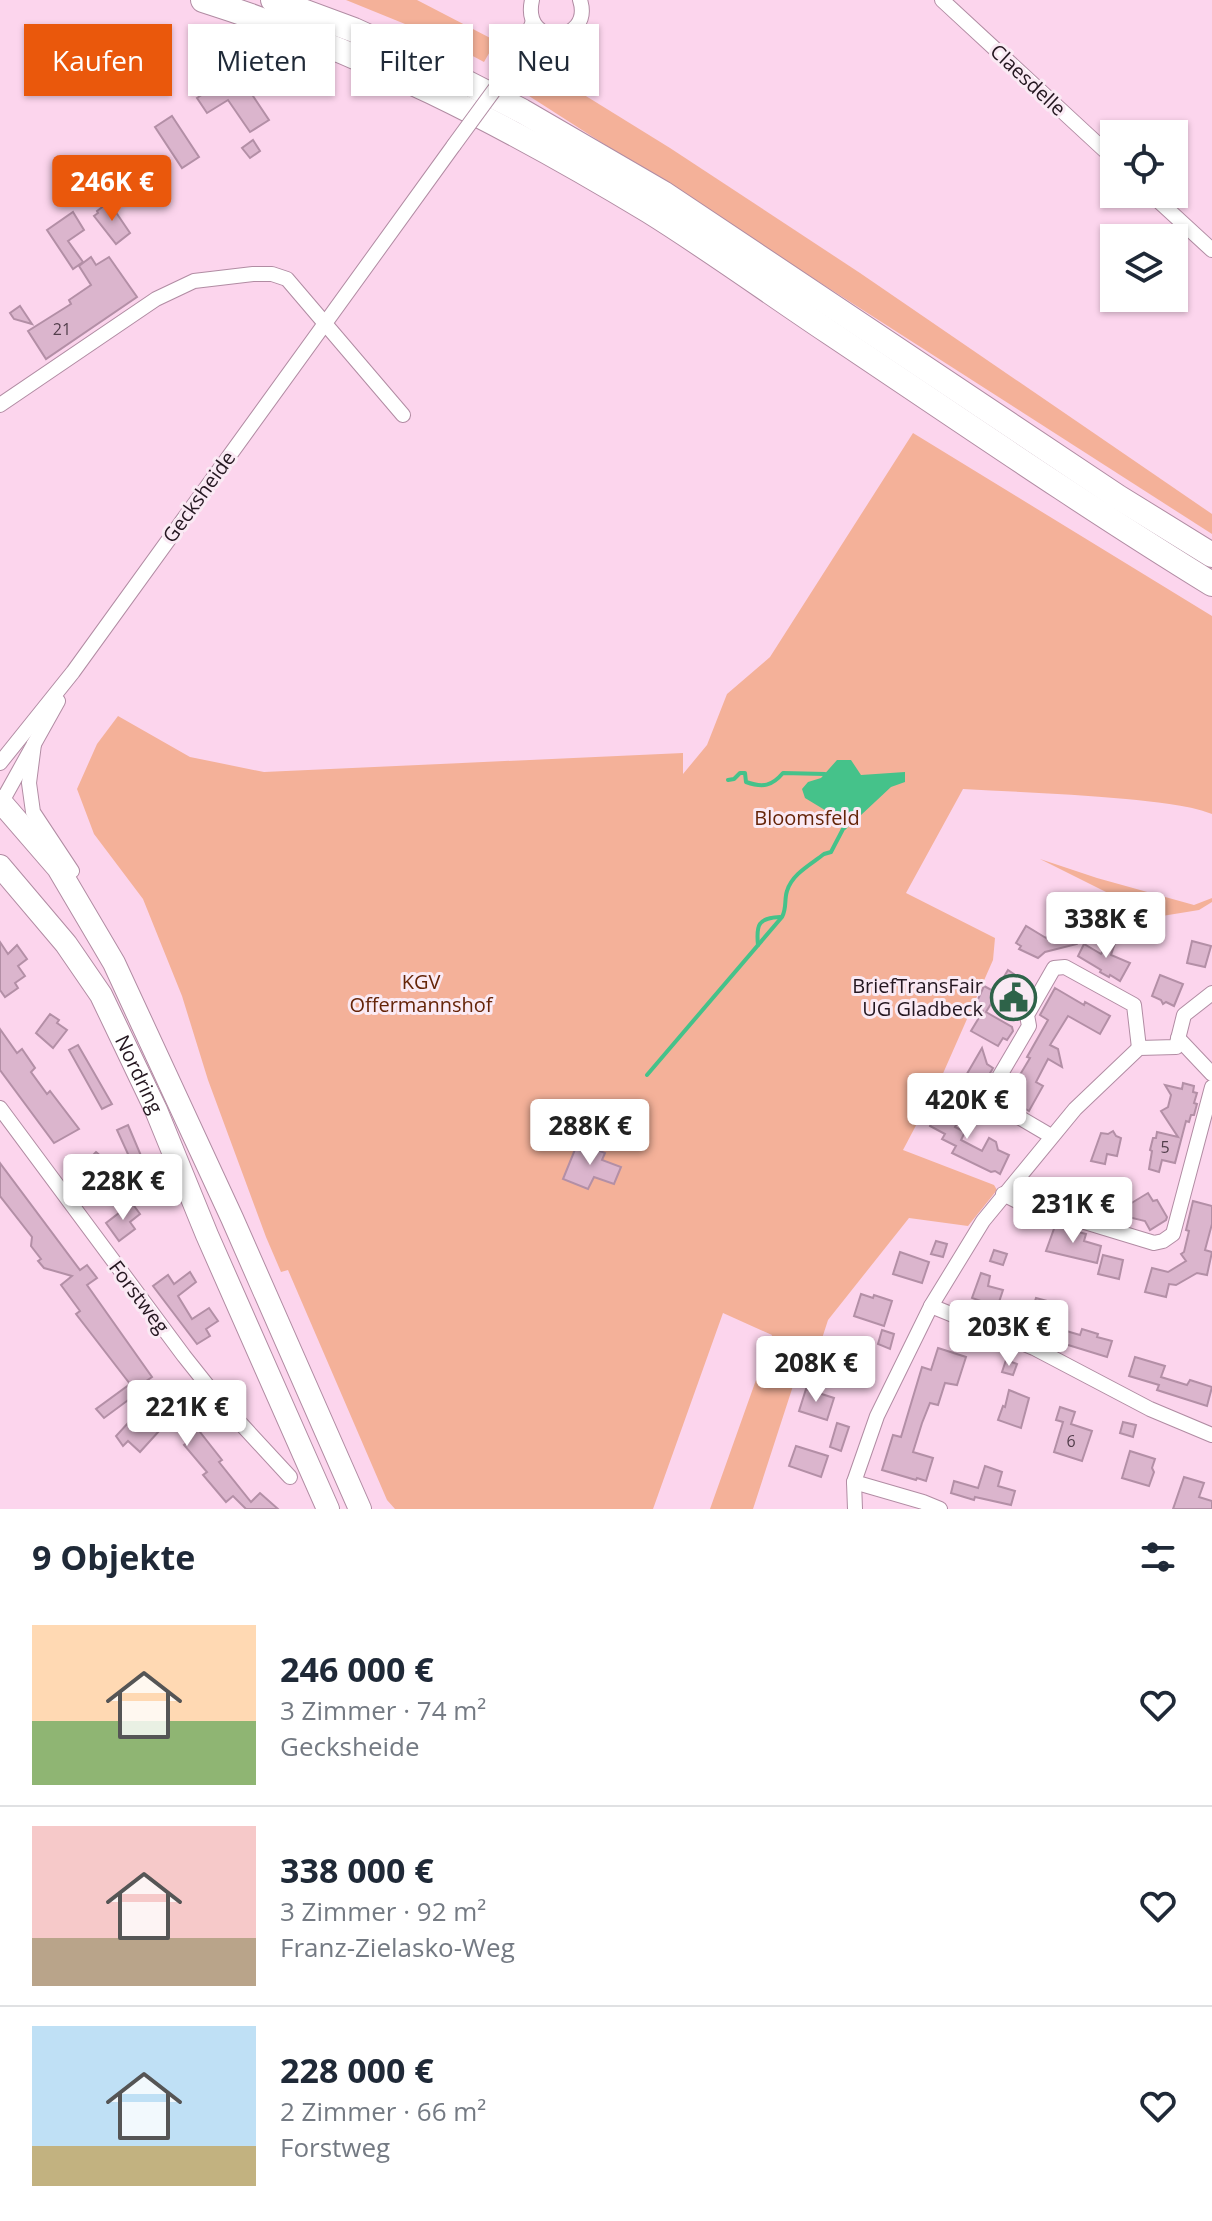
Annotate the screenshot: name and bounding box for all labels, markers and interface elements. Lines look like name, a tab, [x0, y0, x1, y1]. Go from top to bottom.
chip: Kaufen	[24, 24, 172, 96]
chip: Mieten	[188, 24, 335, 96]
chip: Filter	[351, 24, 473, 96]
chip: Neu	[489, 24, 599, 96]
street label: Claesdelle	[985, 38, 1072, 122]
map controls	[1100, 120, 1188, 312]
button: locate	[1100, 120, 1188, 208]
pin: 246K €	[47, 155, 177, 223]
text: 246K €	[70, 163, 154, 199]
button: layers	[1100, 224, 1188, 312]
house number: 21	[53, 318, 71, 340]
street label: Gecksheide	[156, 445, 241, 548]
park label: Bloomsfeld	[754, 804, 860, 831]
pin: 338K €	[1041, 892, 1171, 960]
text: 338K €	[1064, 900, 1148, 936]
park label: KGV Offermannshof	[349, 968, 494, 1018]
place label: BriefTransFair UG Gladbeck	[852, 972, 983, 1022]
public building icon: BriefTransFair UG Gladbeck	[990, 973, 1038, 1021]
street label: Nordring	[109, 1030, 170, 1118]
pin: 420K €	[902, 1073, 1032, 1141]
text: 420K €	[925, 1081, 1009, 1117]
pin: 288K €	[525, 1099, 655, 1167]
text: 288K €	[548, 1107, 632, 1143]
house number: 5	[1160, 1136, 1170, 1158]
pin: 228K €	[58, 1154, 188, 1222]
text: 228K €	[81, 1162, 165, 1198]
pin: 231K €	[1008, 1177, 1138, 1245]
text: 231K €	[1031, 1185, 1115, 1221]
street label: Forstweg	[103, 1255, 176, 1339]
pin: 203K €	[944, 1300, 1074, 1368]
text: 203K €	[967, 1308, 1051, 1344]
pin: 208K €	[751, 1336, 881, 1404]
text: 208K €	[774, 1344, 858, 1380]
pin: 221K €	[122, 1380, 252, 1448]
text: 221K €	[145, 1388, 229, 1424]
house number: 6	[1066, 1430, 1076, 1452]
text: 9 Objekte	[32, 1534, 195, 1580]
icon: filters	[1136, 1535, 1180, 1579]
text: 246 000 €	[280, 1646, 434, 1692]
icon: home	[96, 1657, 192, 1753]
icon: heart	[1136, 1683, 1180, 1727]
text: 3 Zimmer · 74 m²	[280, 1692, 486, 1728]
text: Gecksheide	[280, 1728, 420, 1764]
text: 338 000 €	[280, 1847, 434, 1893]
icon: home	[96, 1858, 192, 1954]
icon: heart	[1136, 1884, 1180, 1928]
text: 3 Zimmer · 92 m²	[280, 1893, 486, 1929]
text: Franz-Zielasko-Weg	[280, 1929, 515, 1965]
text: 228 000 €	[280, 2047, 434, 2093]
icon: home	[96, 2058, 192, 2154]
icon: heart	[1136, 2084, 1180, 2128]
text: 2 Zimmer · 66 m²	[280, 2093, 486, 2129]
text: Forstweg	[280, 2129, 390, 2165]

